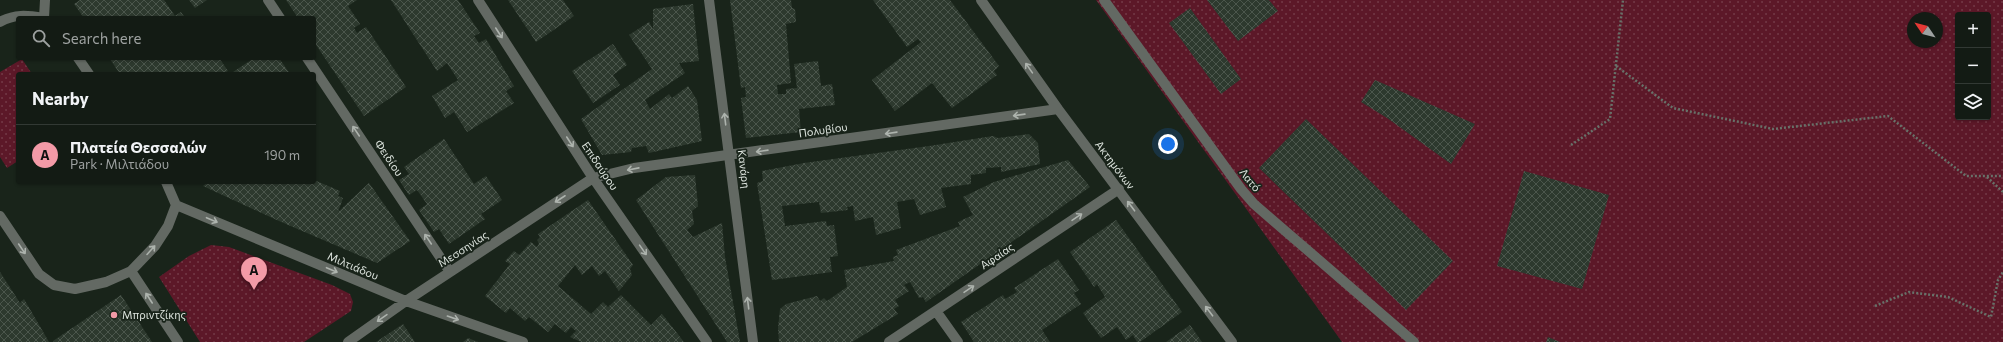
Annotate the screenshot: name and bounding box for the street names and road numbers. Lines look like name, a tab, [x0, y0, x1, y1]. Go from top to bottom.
street label: Πολυβίου	[798, 120, 848, 139]
street label: Φειδίου	[373, 137, 406, 178]
street label: Ακτημόνων	[1093, 138, 1138, 192]
street label: Επιδαύρου	[580, 139, 621, 192]
street label: Κανάρη	[736, 149, 753, 189]
street label: Λατό	[1237, 166, 1264, 194]
street label: Μεσσηνίας	[435, 228, 490, 270]
street label: Αφαίας	[977, 240, 1016, 272]
street label: Μιλτιάδου	[326, 249, 381, 282]

